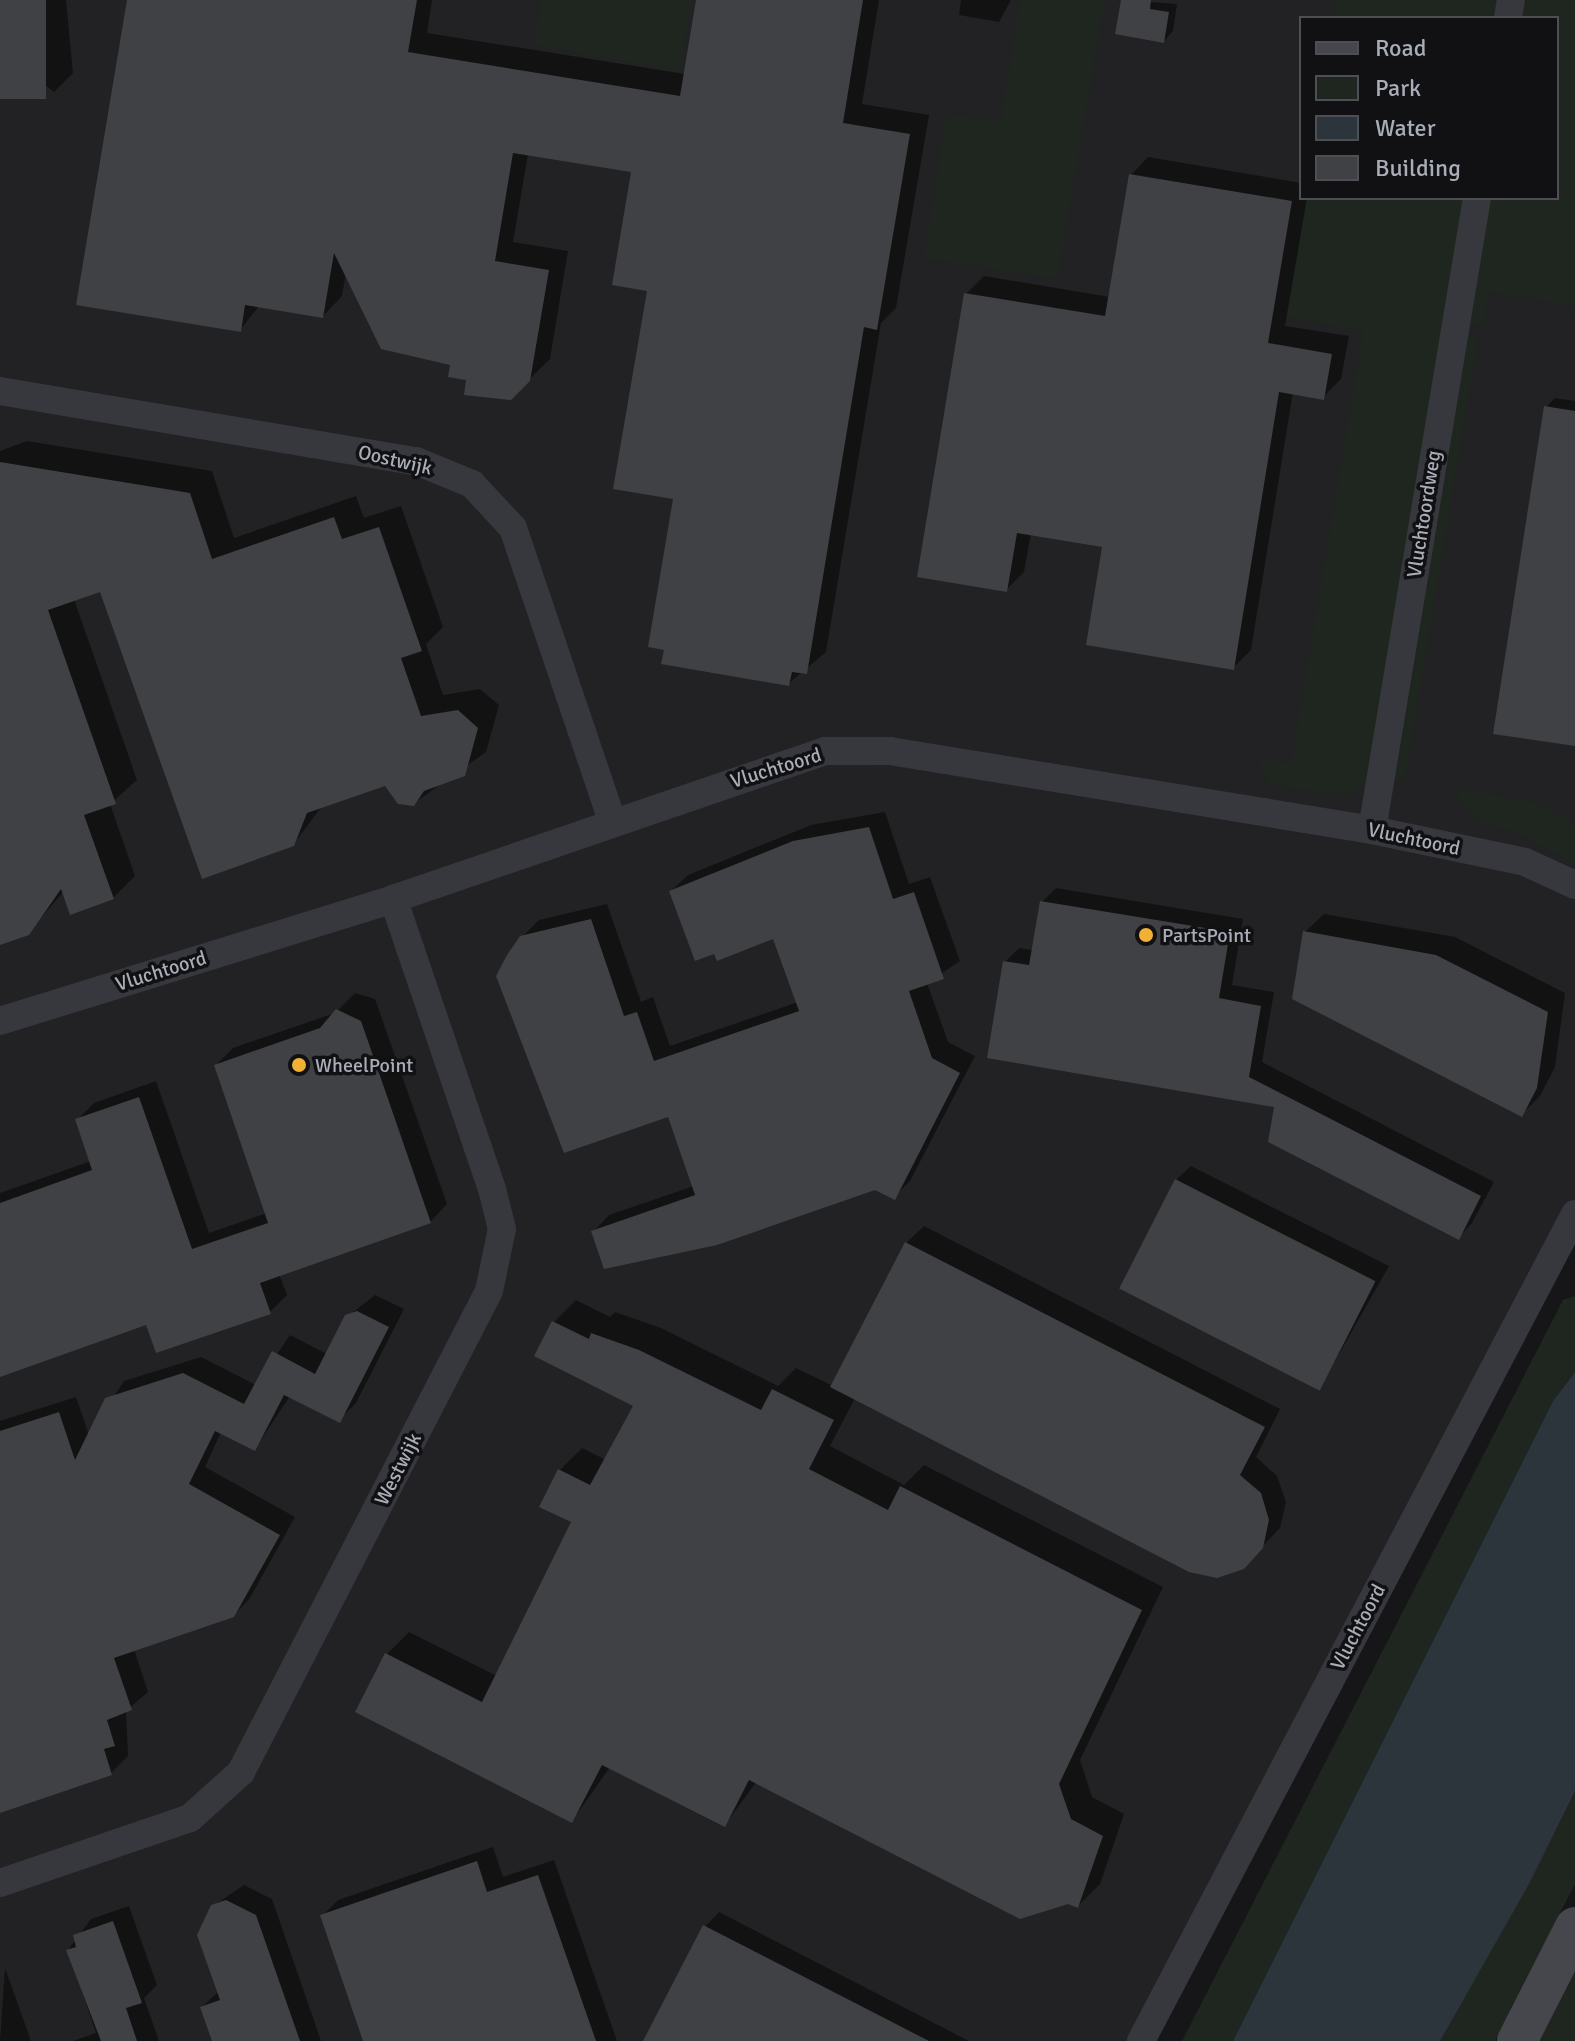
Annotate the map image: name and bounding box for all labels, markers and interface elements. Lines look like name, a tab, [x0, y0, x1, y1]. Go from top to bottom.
legend	[1299, 16, 1559, 200]
text: Road	[1375, 33, 1426, 63]
text: Park	[1375, 73, 1421, 103]
text: Water	[1375, 113, 1435, 143]
text: Building	[1375, 153, 1461, 183]
street label: Oostwijk	[356, 440, 434, 480]
street label: Vluchtoordweg	[1402, 449, 1446, 579]
street label: Vluchtoord	[728, 743, 824, 793]
street label: Vluchtoord	[1366, 818, 1462, 860]
place label: PartsPoint	[1162, 923, 1251, 947]
marker: PartsPoint	[1137, 926, 1155, 944]
street label: Vluchtoord	[113, 946, 209, 996]
place label: WheelPoint	[315, 1053, 413, 1077]
marker: WheelPoint	[290, 1056, 308, 1074]
street label: Westwijk	[370, 1429, 426, 1509]
street label: Vluchtoord	[1325, 1580, 1391, 1674]

